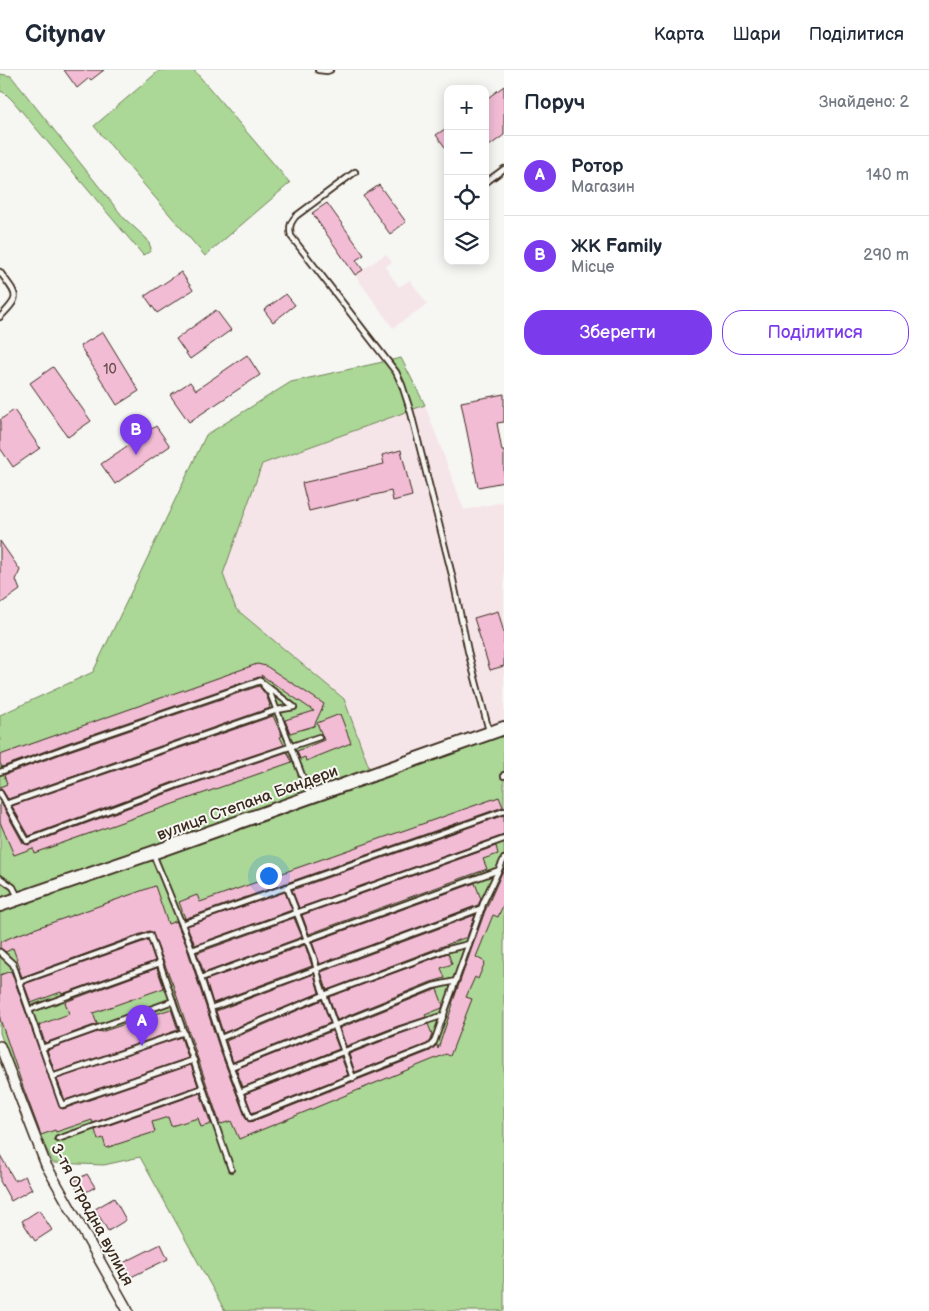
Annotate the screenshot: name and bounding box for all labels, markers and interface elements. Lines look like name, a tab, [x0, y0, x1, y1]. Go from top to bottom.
text: Citynav	[25, 20, 106, 49]
text: Карта	[654, 24, 704, 45]
text: Шари	[732, 24, 781, 45]
text: Поділитися	[809, 24, 904, 45]
map controls	[444, 85, 489, 265]
button: +	[444, 85, 489, 130]
text: Поруч	[524, 90, 585, 115]
text: Знайдено: 2	[819, 93, 909, 112]
button: −	[444, 130, 489, 175]
text: Ротор	[571, 155, 624, 178]
text: A	[535, 166, 545, 185]
text: 140 m	[866, 166, 909, 185]
button: locate	[444, 175, 489, 220]
text: Магазин	[571, 178, 635, 197]
button: layers	[444, 220, 489, 265]
text: ЖК Family	[571, 235, 662, 258]
text: B	[534, 246, 546, 265]
text: 290 m	[863, 246, 909, 265]
text: Місце	[571, 258, 615, 277]
button: Зберегти	[524, 310, 712, 355]
button: Поділитися	[722, 310, 909, 355]
house number: 10	[103, 361, 117, 378]
pin: B	[120, 414, 152, 455]
street label: вулиця Степана Бандери	[154, 762, 341, 845]
your location	[256, 863, 282, 889]
pin: A	[126, 1005, 158, 1046]
street label: 3-тя Отрадна вулиця	[46, 1140, 137, 1289]

